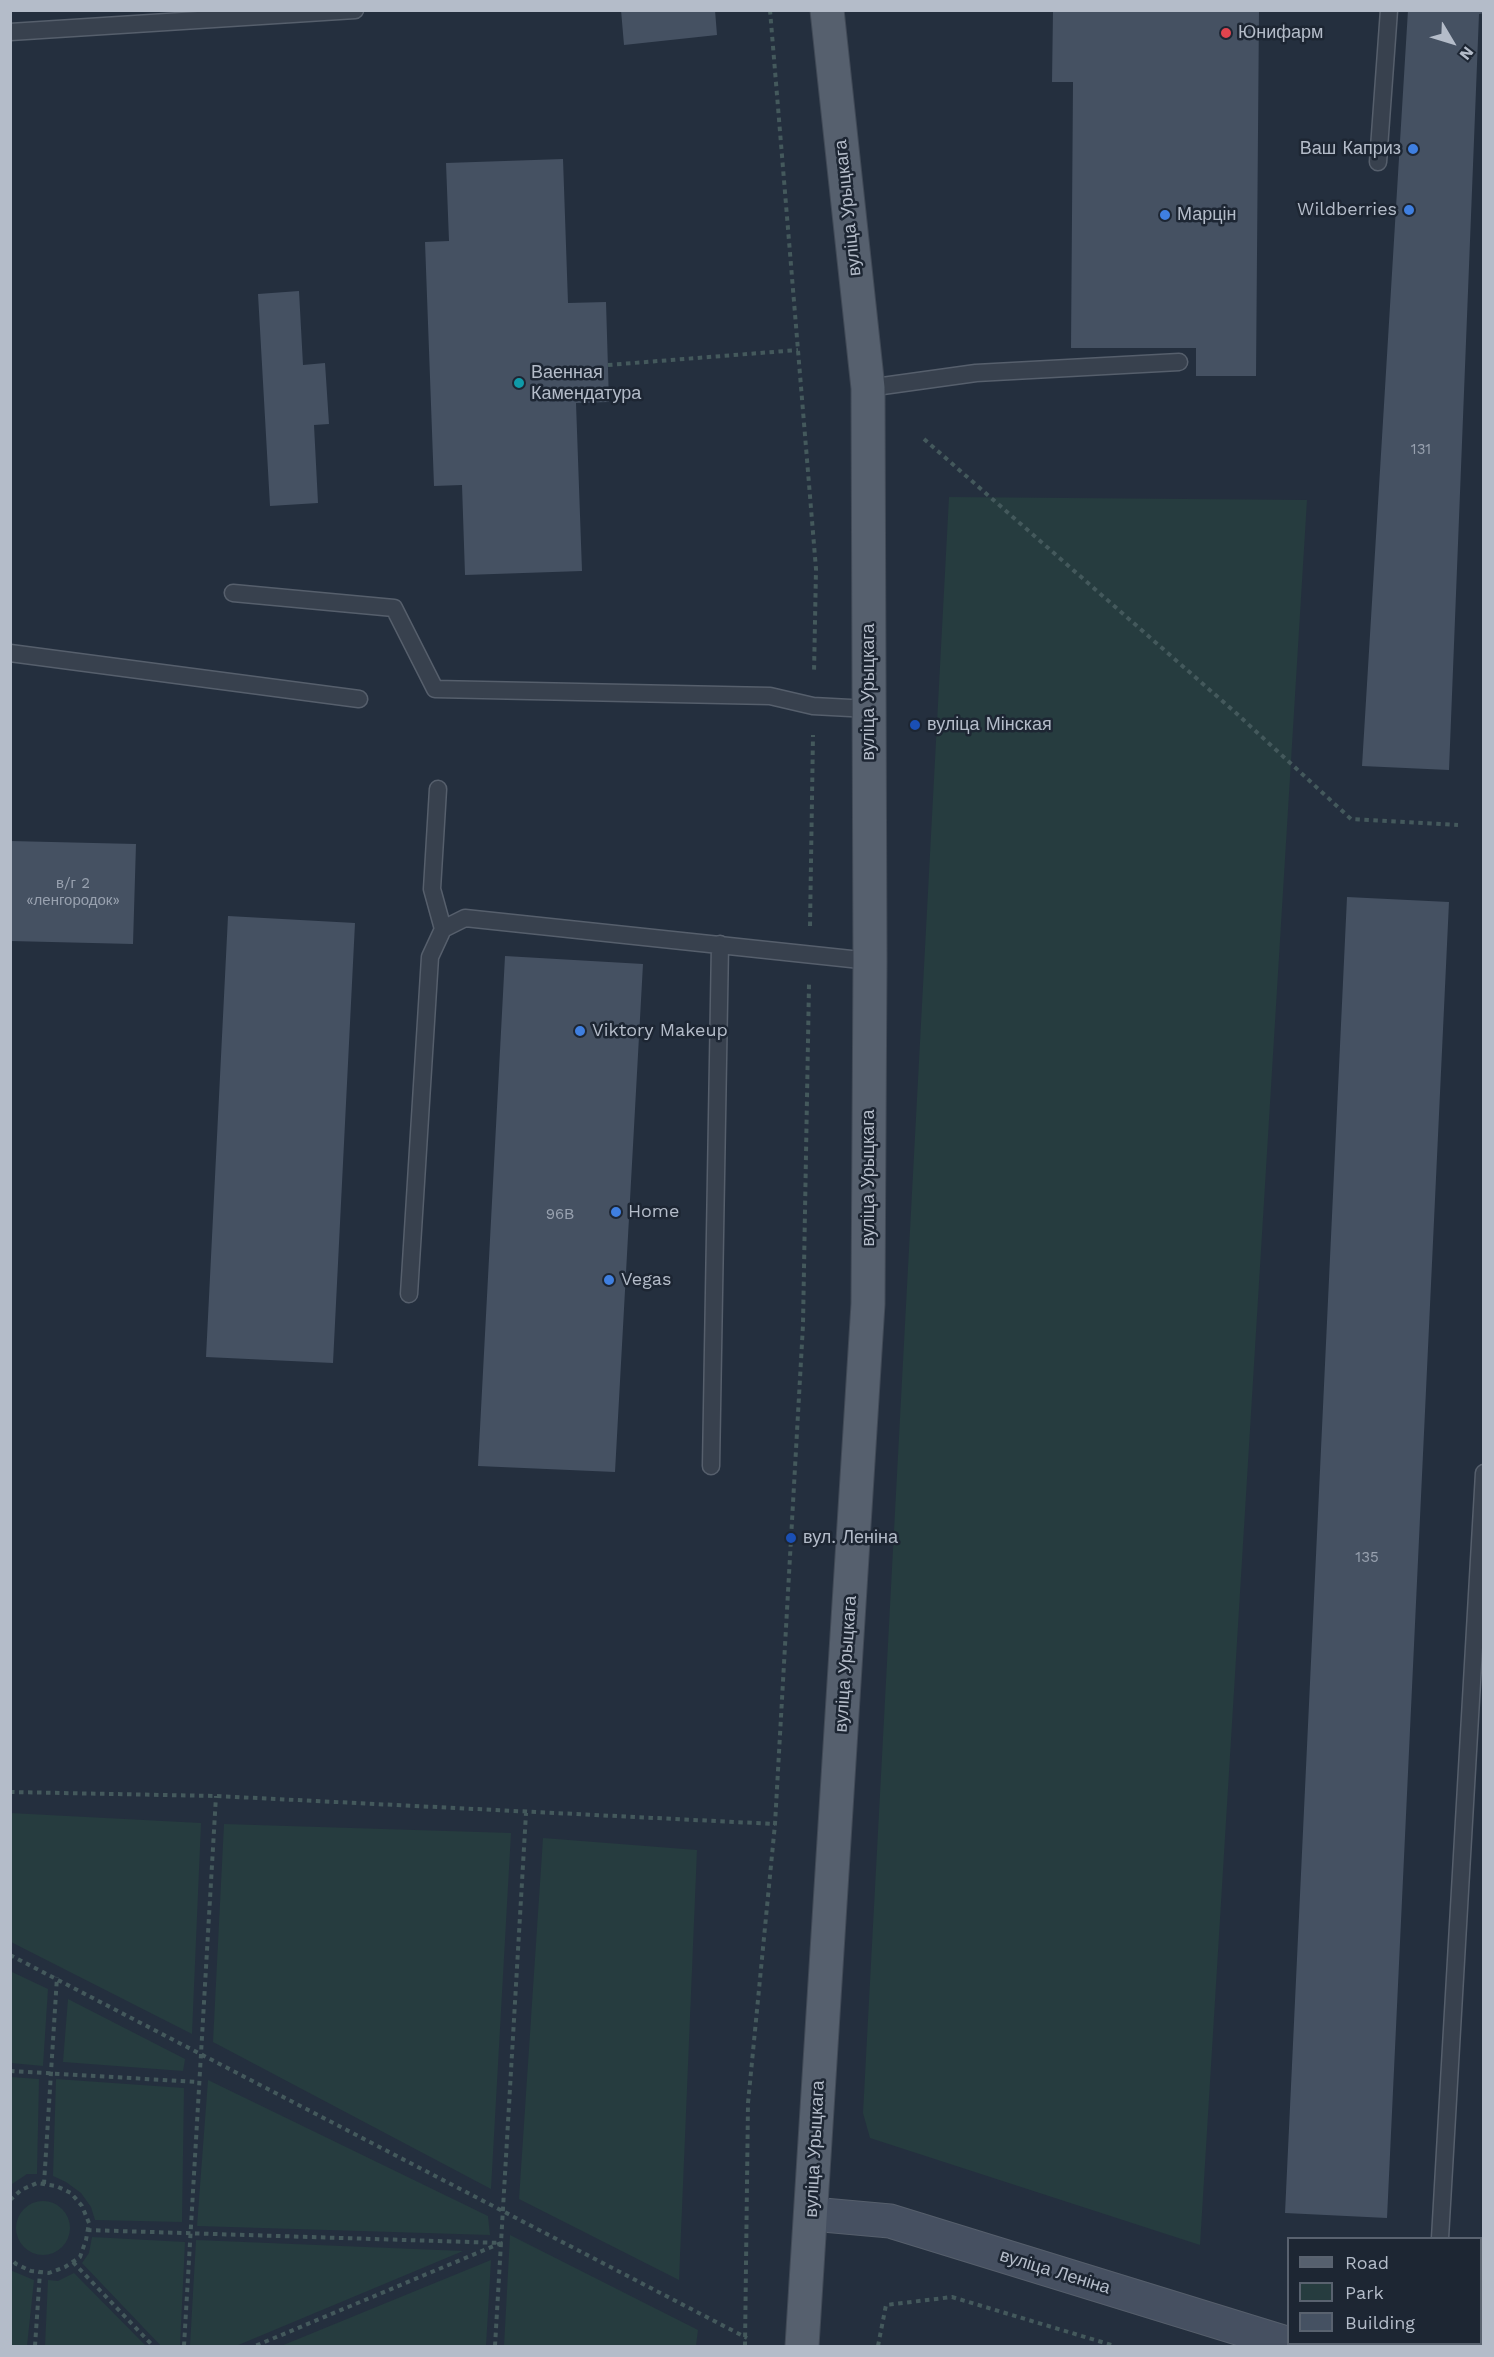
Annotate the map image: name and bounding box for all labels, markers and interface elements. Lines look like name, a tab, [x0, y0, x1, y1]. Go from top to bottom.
north arrow	[1422, 12, 1482, 72]
place label: Юнифарм	[1238, 22, 1323, 44]
marker: Юнифарм	[1219, 26, 1233, 40]
text: N	[1455, 43, 1478, 64]
place label: Ваш Каприз	[1300, 138, 1401, 160]
street label: вуліца Урыцкага	[830, 139, 866, 277]
marker: Ваш Каприз	[1406, 142, 1420, 156]
place label: Wildberries	[1297, 199, 1397, 221]
marker: Wildberries	[1402, 203, 1416, 217]
place label: Марцін	[1177, 204, 1236, 226]
marker: Марцін	[1158, 208, 1172, 222]
place label: Ваенная Камендатура	[531, 362, 641, 404]
marker: Ваенная Камендатура	[512, 376, 526, 390]
house number: 131	[1411, 441, 1431, 459]
street label: вуліца Урыцкага	[858, 623, 880, 761]
place label: вуліца Мінская	[927, 714, 1052, 736]
marker: вуліца Мінская	[908, 718, 922, 732]
house number: в/г 2 «ленгородок»	[26, 875, 120, 910]
place label: Viktory Makeup	[592, 1020, 728, 1042]
marker: Viktory Makeup	[573, 1024, 587, 1038]
street label: вуліца Урыцкага	[858, 1109, 880, 1247]
place label: Home	[628, 1201, 679, 1223]
marker: Home	[609, 1205, 623, 1219]
house number: 96В	[546, 1206, 574, 1224]
place label: Vegas	[621, 1269, 671, 1291]
marker: Vegas	[602, 1273, 616, 1287]
place label: вул. Леніна	[803, 1527, 898, 1549]
marker: вул. Леніна	[784, 1531, 798, 1545]
house number: 135	[1355, 1549, 1379, 1567]
street label: вуліца Урыцкага	[830, 1595, 862, 1733]
street label: вуліца Урыцкага	[801, 2080, 829, 2218]
legend	[1287, 2237, 1482, 2345]
street label: вуліца Леніна	[997, 2245, 1113, 2299]
text: Road	[1345, 2252, 1389, 2273]
text: Park	[1345, 2282, 1384, 2303]
text: Building	[1345, 2312, 1415, 2333]

